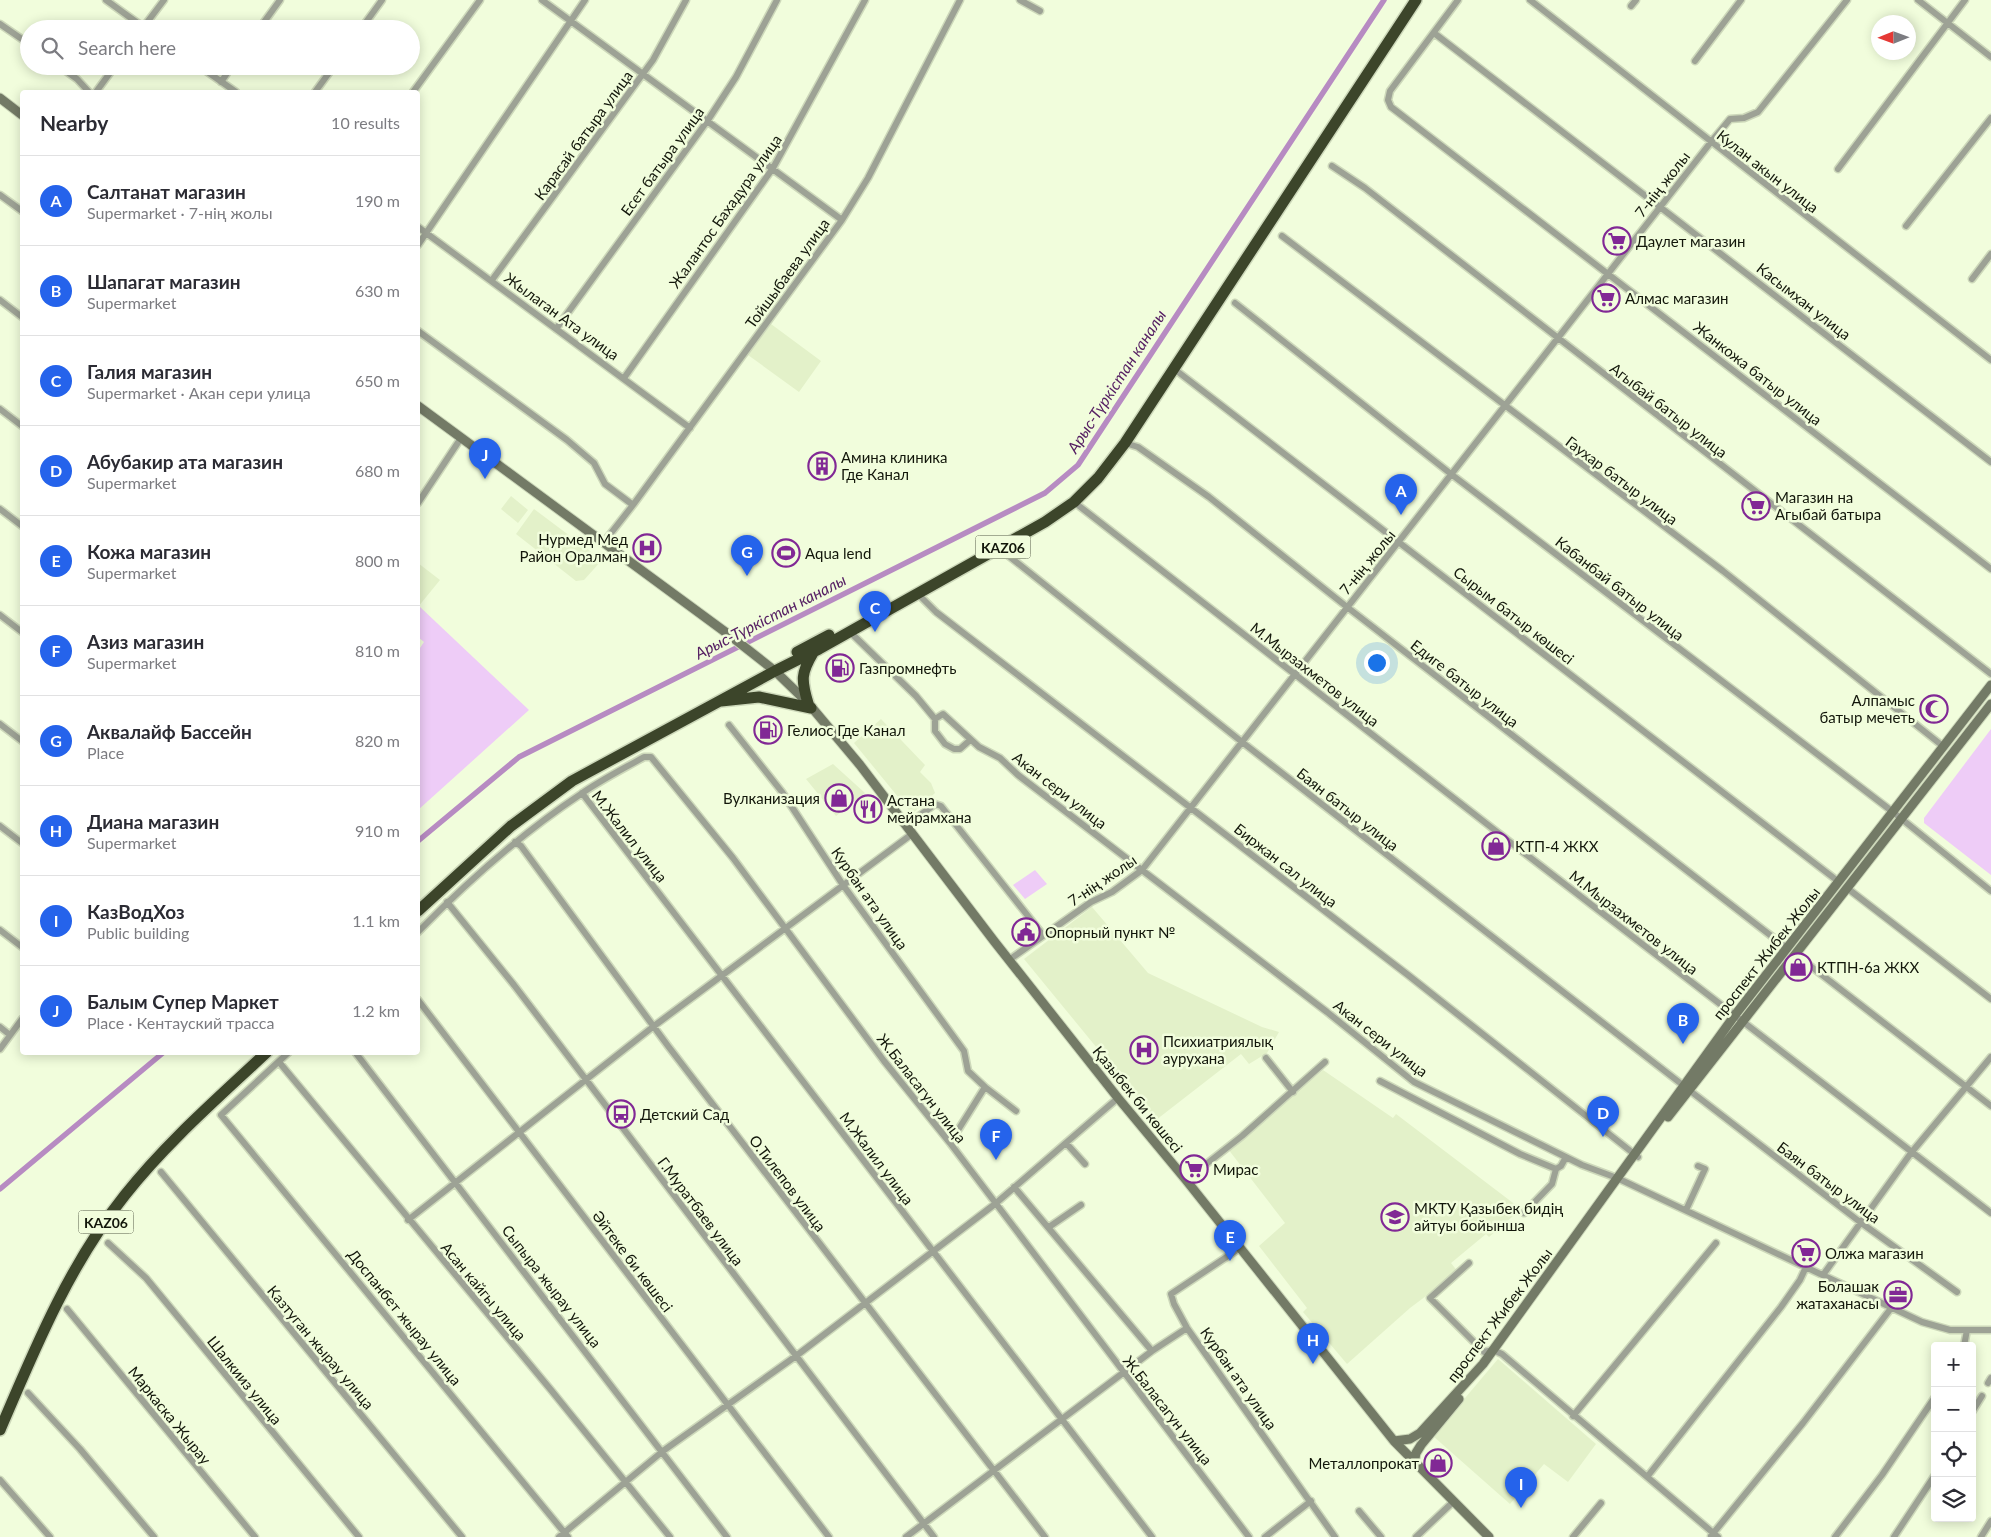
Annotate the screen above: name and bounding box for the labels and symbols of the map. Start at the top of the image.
north arrow [1871,15,1916,60]
street label: Карасай батыра улица [530,67,636,203]
street label: Есет батыра улица [617,103,707,219]
street label: Кулан акын улица [1714,126,1822,216]
street label: Жалантос Бахадура улица [665,131,785,291]
street label: 7-нің жолы [1631,147,1693,221]
street label: Тойшыбаева улица [741,215,833,331]
supermarket icon: Даулет магазин [1602,226,1632,256]
place label: Даулет магазин [1636,232,1745,250]
street label: Касымхан улица [1753,259,1855,343]
street label: Жылаган Ата улица [501,268,623,364]
supermarket icon: Алмас магазин [1591,283,1621,313]
place label: Алмас магазин [1625,289,1728,307]
water label: Арыс-Түркістан каналы [1062,306,1169,457]
street label: Жанкожа батыр улица [1690,317,1826,429]
street label: Агыбай батыр улица [1607,359,1731,461]
street label: Гаухар батыр улица [1562,432,1682,528]
pin: J [469,438,501,479]
place label: Амина клиника Где Канал [841,448,948,483]
building icon: Амина клиника Где Канал [807,451,837,481]
pin: A [1385,474,1417,515]
place label: Магазин на Агыбай батыра [1775,488,1881,523]
supermarket icon: Магазин на Агыбай батыра [1741,491,1771,521]
street label: 7-нің жолы [1335,526,1399,598]
place label: Нурмед Мед Район Оралман [519,530,628,565]
street label: Кабанбай батыр улица [1552,532,1688,644]
hospital icon: Нурмед Мед Район Оралман [632,533,662,563]
pin: G [731,535,763,576]
road number: KАZ06 [976,536,1030,558]
sports icon: Aqua lend [771,538,801,568]
place label: Aqua lend [805,544,871,562]
street label: Сырым батыр көшесі [1450,562,1578,668]
water label: Арыс-Түркістан каналы [690,570,849,663]
pin: C [859,591,891,632]
street label: М.Мырзахметов улица [1247,618,1383,730]
street label: Едиге батыр улица [1408,635,1522,731]
your location [1364,650,1390,676]
fuel station icon: Газпромнефть [825,653,855,683]
place label: Газпромнефть [859,659,956,677]
place label: Алпамыс батыр мечеть [1820,691,1915,726]
mosque icon: Алпамыс батыр мечеть [1919,694,1949,724]
fuel station icon: Гелиос Где Канал [753,715,783,745]
place label: Гелиос Где Канал [787,721,905,739]
street label: Акан сери улица [1009,748,1111,832]
street label: Баян батыр улица [1294,764,1402,854]
shop icon: Вулканизация [824,783,854,813]
street label: М.Жалил улица [589,787,671,885]
place label: Вулканизация [723,789,820,807]
place label: Астана мейрамхана [887,791,971,826]
restaurant icon: Астана мейрамхана [853,794,883,824]
street label: Биржан сал улица [1231,819,1341,911]
shop icon: КТП-4 ЖКХ [1481,831,1511,861]
place label: КТП-4 ЖКХ [1515,837,1599,855]
street label: Курбан ата улица [828,843,912,953]
street label: 7-нің жолы [1064,851,1140,909]
street label: М.Мырзахметов улица [1566,866,1702,978]
street label: проспект Жибек Жолы [1709,883,1823,1023]
public building icon: Опорный пункт № [1011,917,1041,947]
place label: Опорный пункт № [1045,923,1175,941]
shop icon: КТПН-6а ЖКХ [1783,952,1813,982]
place label: КТПН-6а ЖКХ [1817,958,1920,976]
street label: Акан сери улица [1330,996,1432,1080]
pin: B [1667,1003,1699,1044]
street label: Ж.Баласагун улица [874,1030,970,1146]
place label: Психиатриялық аурухана [1163,1032,1274,1067]
hospital icon: Психиатриялық аурухана [1129,1035,1159,1065]
street label: Қазыбек би көшесі [1089,1042,1187,1156]
pin: D [1587,1096,1619,1137]
bus stop icon: Детский Сад [606,1099,636,1129]
place label: Детский Сад [640,1105,729,1123]
street label: М.Жалил улица [836,1108,918,1208]
pin: F [980,1119,1012,1160]
street label: О.Тилепов улица [746,1131,830,1235]
street label: Баян батыр улица [1774,1137,1884,1227]
street label: Г.Муратбаев улица [654,1153,748,1269]
supermarket icon: Мирас [1179,1154,1209,1184]
place label: Мирас [1213,1160,1258,1178]
place label: МКТУ Қазыбек бидің айтуы бойынша [1414,1199,1563,1234]
school or university icon: МКТУ Қазыбек бидің айтуы бойынша [1380,1202,1410,1232]
street label: Әйтеке би көшесі [589,1207,677,1315]
road number: KАZ06 [78,1210,134,1234]
pin: E [1214,1220,1246,1261]
street label: Сыпыра жырау улица [499,1221,605,1351]
street label: Асан кайгы улица [438,1238,530,1344]
supermarket icon: Олжа магазин [1791,1238,1821,1268]
street label: проспект Жибек Жолы [1443,1244,1555,1386]
place label: Олжа магазин [1825,1244,1924,1262]
street label: Доспанбет жырау улица [344,1245,466,1389]
place label: Болашак жатаханасы [1796,1277,1879,1312]
office icon: Болашак жатаханасы [1883,1280,1913,1310]
street label: Казтуган жырау улица [264,1281,378,1413]
street label: Курбан ата улица [1197,1323,1281,1433]
pin: H [1297,1323,1329,1364]
street label: Шалкииз улица [204,1332,286,1428]
street label: Ж.Баласагун улица [1120,1352,1216,1468]
street label: Маркаска Жырау [125,1362,215,1468]
shop icon: Металлопрокат [1423,1448,1453,1478]
place label: Металлопрокат [1309,1454,1419,1472]
pin: I [1505,1467,1537,1508]

